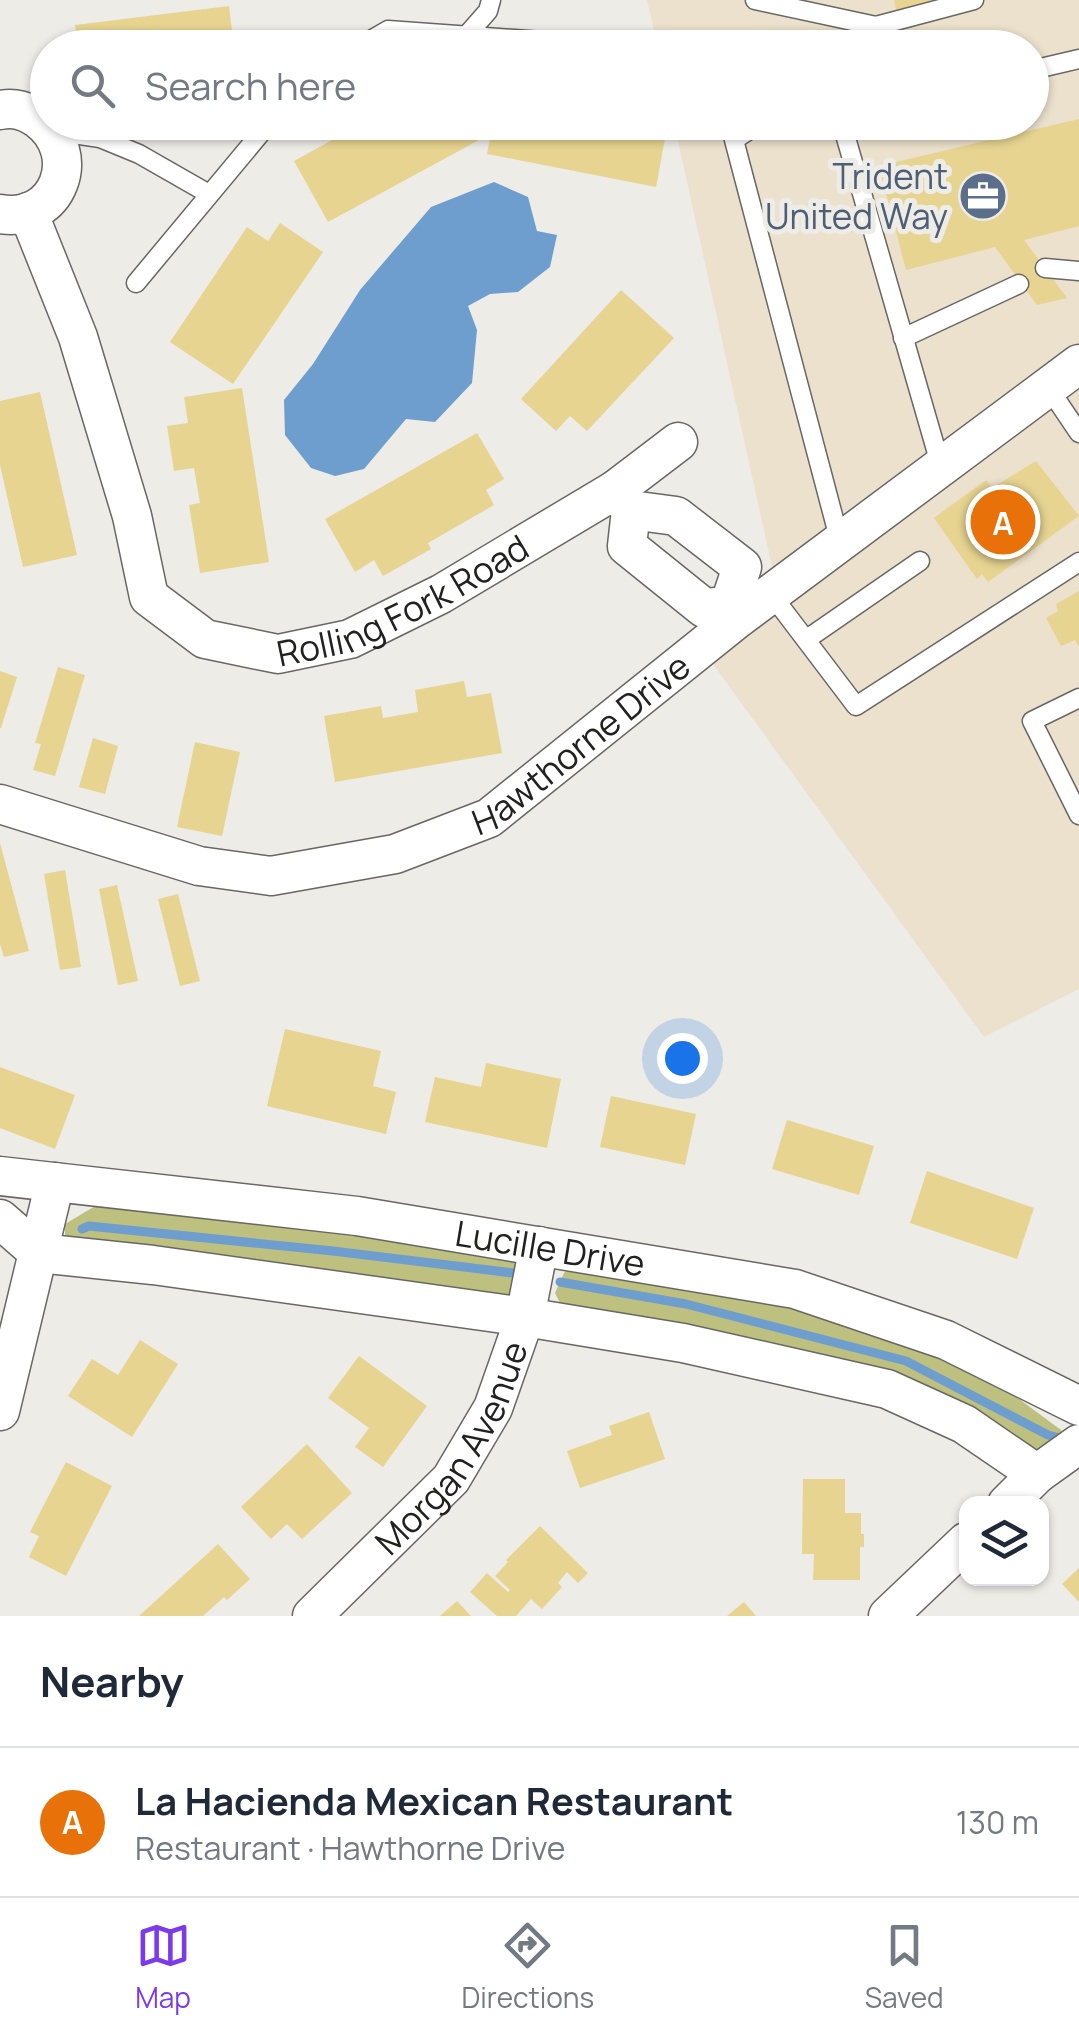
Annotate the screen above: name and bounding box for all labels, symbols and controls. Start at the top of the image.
search box [30,30,1049,140]
icon: search [65,58,120,113]
text: Search here [145,59,356,111]
place label: Trident United Way [765,152,948,240]
office icon: Trident United Way [957,170,1009,222]
pin: A [970,484,1036,560]
street label: Rolling Fork Road [272,523,537,678]
street label: Hawthorne Drive [465,642,700,846]
your location [657,1033,708,1084]
street label: Lucille Drive [452,1209,648,1288]
street label: Morgan Avenue [364,1335,539,1565]
map controls [959,1496,1049,1586]
button: layers [959,1496,1049,1586]
text: Nearby [40,1652,184,1710]
text: La Hacienda Mexican Restaurant [135,1774,733,1826]
text: A [62,1800,83,1844]
text: 130 m [956,1800,1039,1844]
text: Restaurant · Hawthorne Drive [135,1826,566,1870]
tab: Map [135,1918,191,2016]
tab: Directions [462,1918,594,2016]
tab: Saved [865,1918,944,2016]

